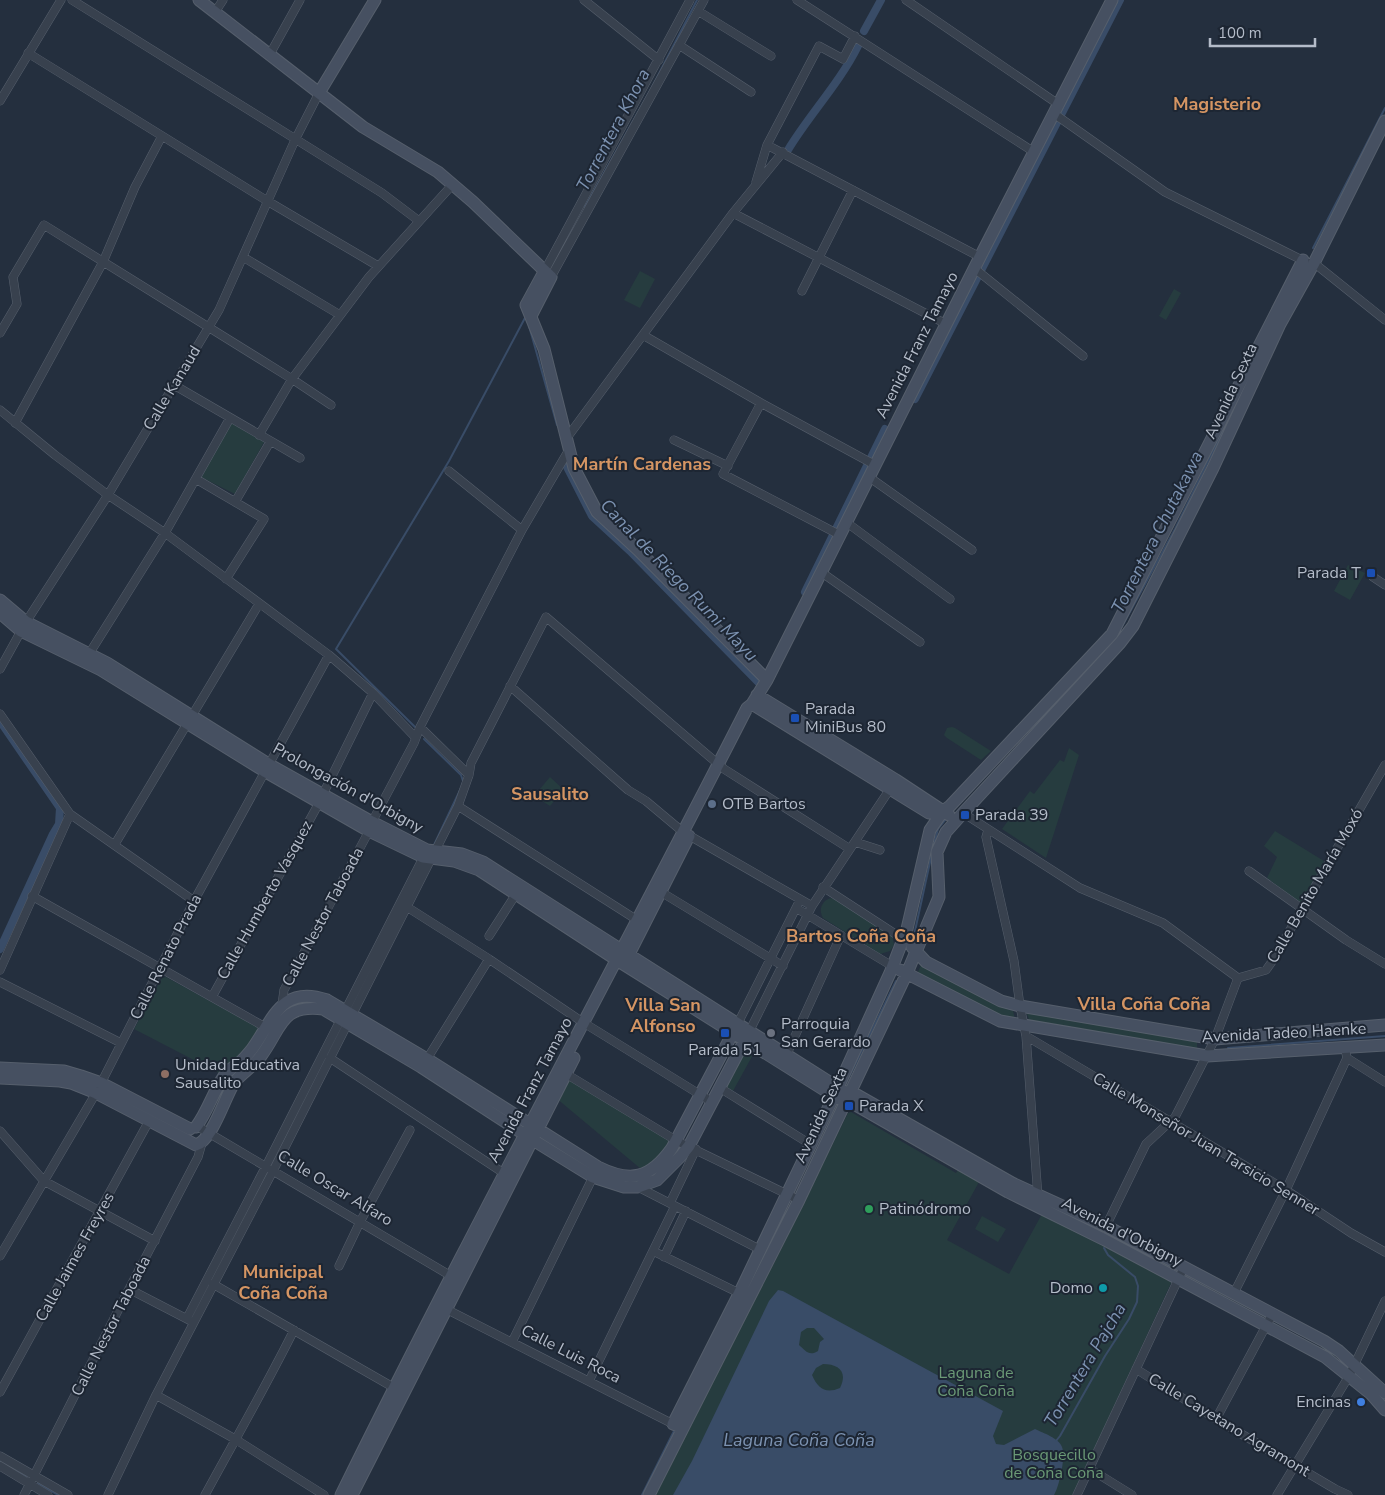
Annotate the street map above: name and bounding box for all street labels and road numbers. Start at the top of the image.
street label: Avenida Franz Tamayo [870,268,964,422]
street label: Avenida Sexta [1199,340,1263,442]
street label: Calle Kanaud [138,341,206,435]
street label: Prolongación d'Orbigny [269,737,428,839]
street label: Calle Benito María Moxó [1262,804,1368,967]
street label: Calle Humberto Vasquez [212,816,318,984]
street label: Calle Nestor Taboada [277,844,369,990]
street label: Calle Renato Prada [125,891,207,1023]
street label: Avenida Franz Tamayo [482,1013,578,1167]
street label: Avenida Tadeo Haenke [1201,1018,1367,1048]
street label: Avenida Sexta [789,1064,853,1166]
street label: Calle Monseñor Juan Tarsicio Senner [1088,1067,1324,1221]
street label: Calle Oscar Alfaro [273,1145,397,1231]
street label: Calle Jaimes Freyres [30,1188,120,1326]
street label: Avenida d'Orbigny [1058,1192,1187,1272]
street label: Calle Nestor Taboada [66,1252,156,1400]
street label: Calle Luis Roca [517,1319,625,1389]
street label: Calle Cayetano Agramont [1144,1368,1314,1482]

